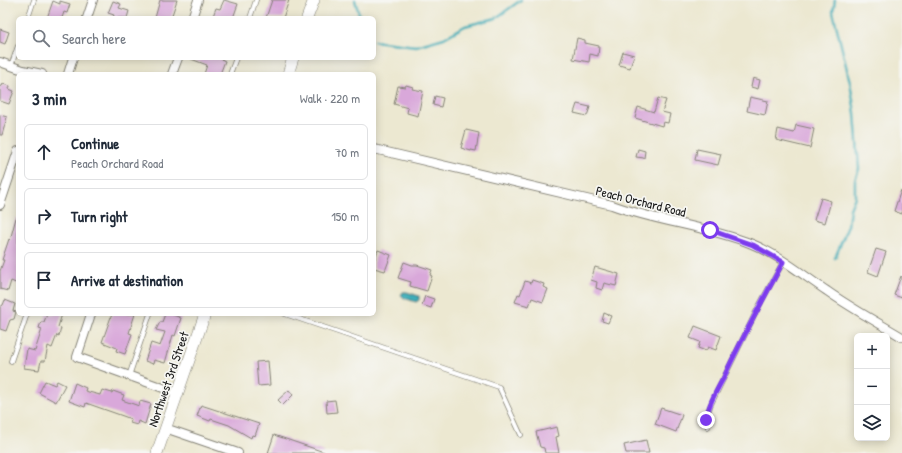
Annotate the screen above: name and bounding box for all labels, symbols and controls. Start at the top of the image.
search box [16,16,376,60]
icon: search [30,27,52,49]
text: Search here [62,28,126,49]
text: 3 min [32,87,67,110]
text: Walk · 220 m [300,89,360,107]
text: Continue [71,133,119,154]
icon: ahead [33,141,55,163]
text: 70 m [335,143,359,161]
text: Peach Orchard Road [71,154,163,172]
street label: Peach Orchard Road [594,181,688,221]
icon: right [33,205,55,227]
text: Turn right [71,206,127,227]
text: 150 m [331,207,359,225]
route start [701,221,719,239]
icon: arrive [33,269,55,291]
text: Arrive at destination [71,270,183,291]
street label: Northwest 3rd Street [143,328,193,429]
map controls [854,333,890,441]
button: + [854,333,890,369]
button: − [854,369,890,405]
button: layers [854,405,890,441]
route end [697,411,715,429]

